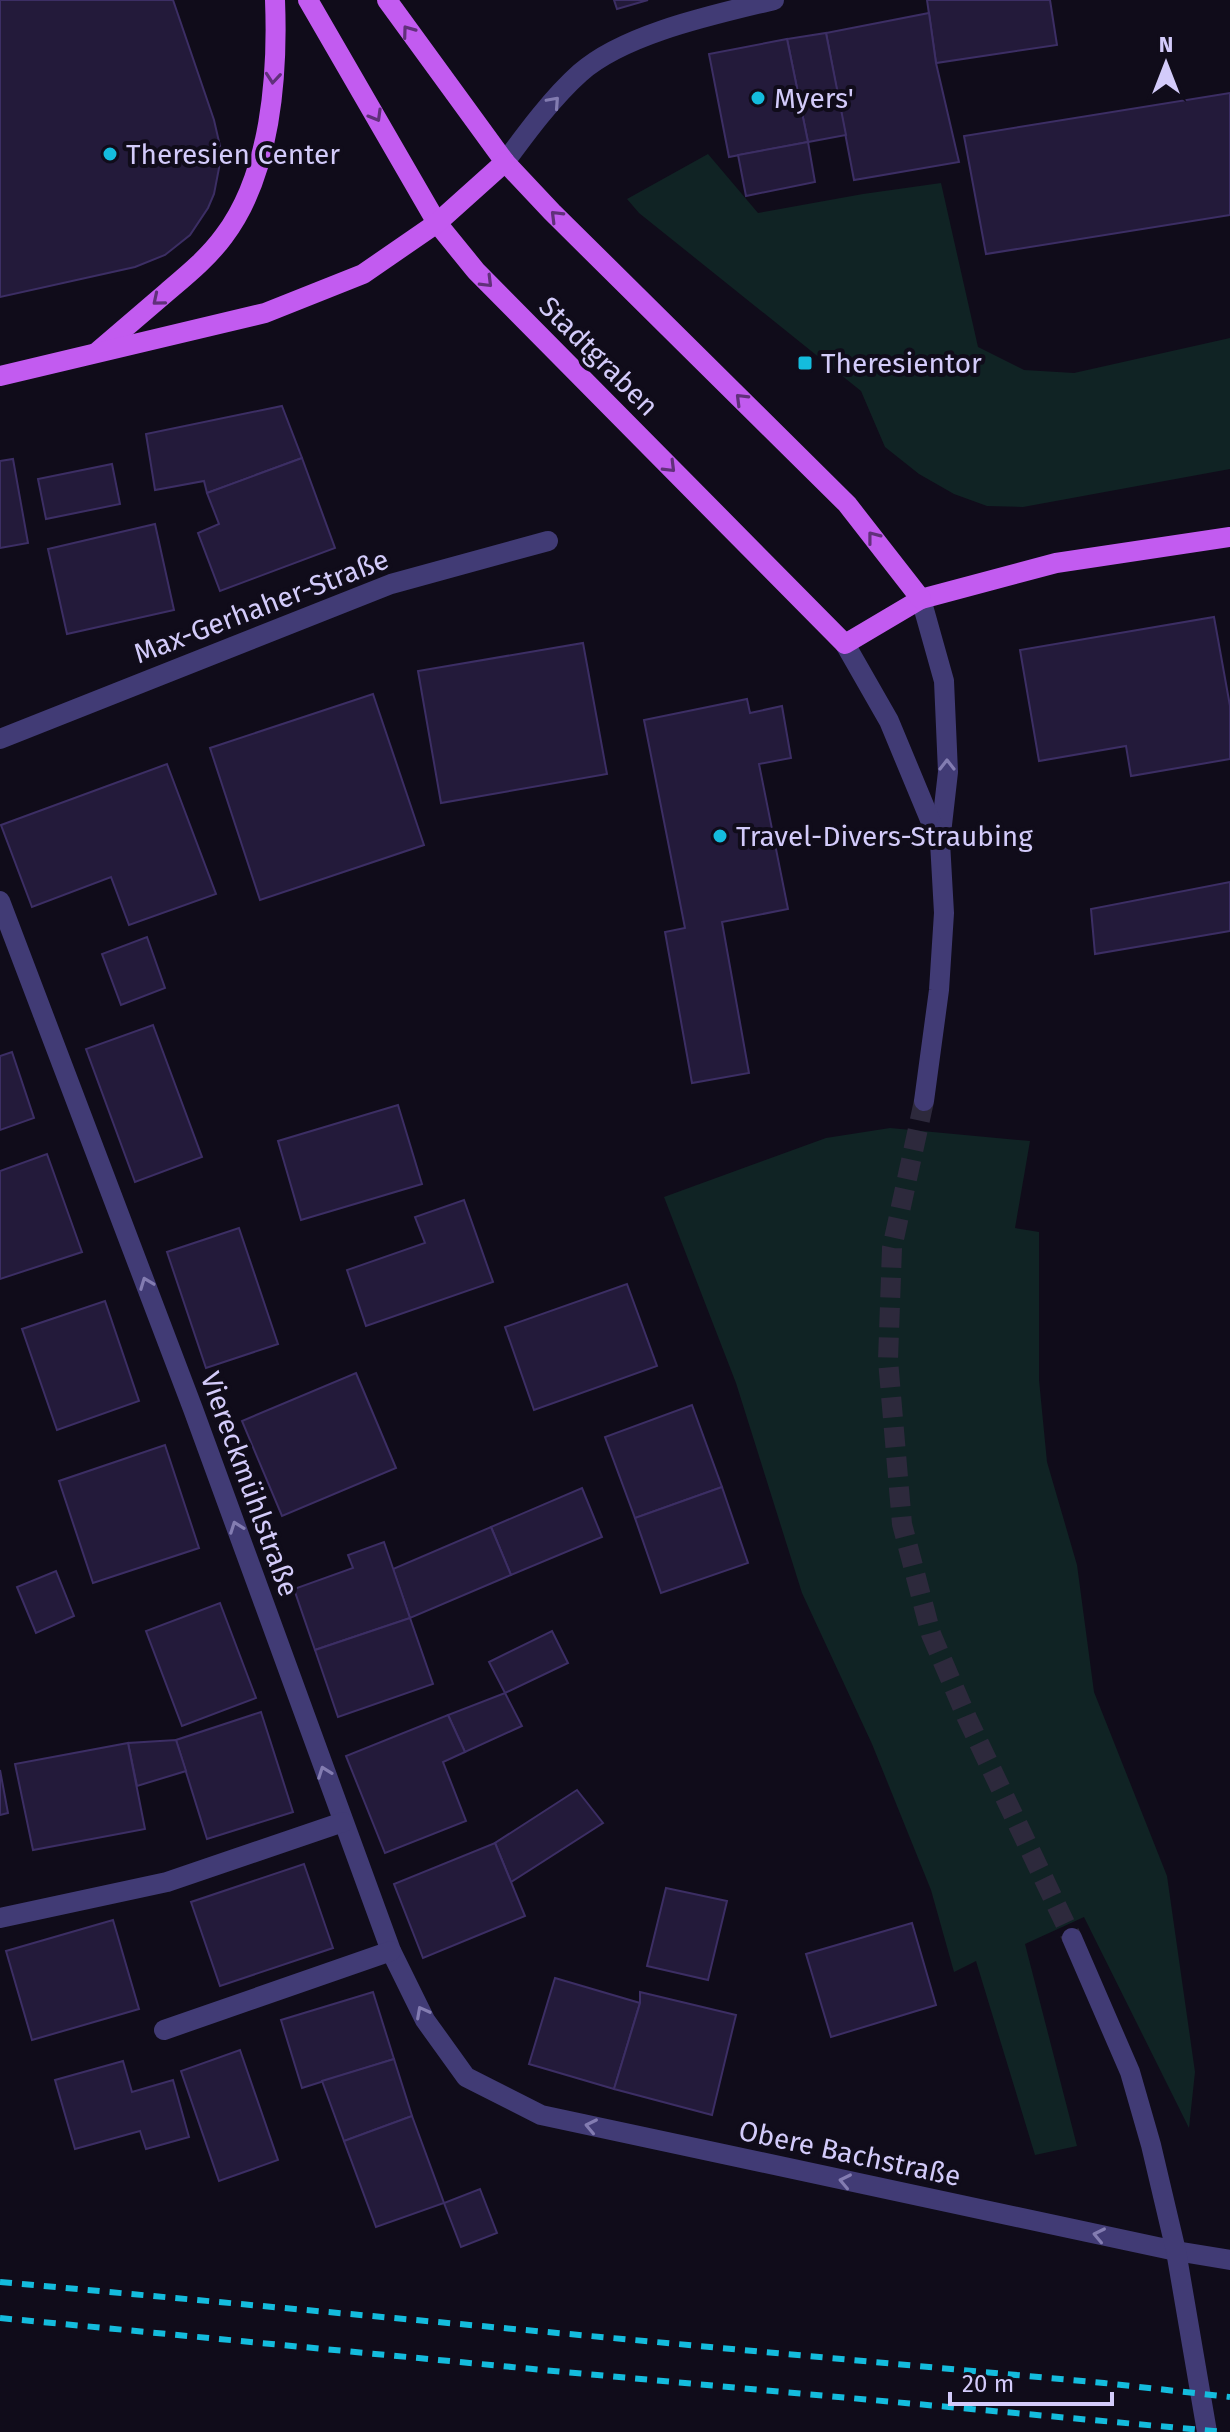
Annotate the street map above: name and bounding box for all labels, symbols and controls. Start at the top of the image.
north arrow [1126,24,1206,104]
one-way arrow [403,26,418,40]
text: N [1159,31,1173,58]
one-way arrow [265,72,282,85]
place label: Myers' [774,82,854,115]
marker: Myers' [749,89,767,107]
one-way arrow [545,96,559,111]
one-way arrow [366,107,382,122]
place label: Theresien Center [126,138,340,171]
marker: Theresien Center [101,145,119,163]
one-way arrow [551,211,565,225]
one-way arrow [478,273,492,288]
one-way arrow [152,290,167,305]
street label: Stadtgraben [532,290,665,423]
place label: Theresientor [821,347,982,380]
marker: Theresientor [796,354,814,372]
one-way arrow [736,394,750,408]
one-way arrow [661,458,675,472]
one-way arrow [868,531,882,546]
street label: Max-Gerhaher-Straße [129,543,393,670]
one-way arrow [938,758,956,771]
place label: Travel-Divers-Straubing [736,820,1033,853]
marker: Travel-Divers-Straubing [711,827,729,845]
one-way arrow [139,1277,156,1291]
street label: Viereckmühlstraße [194,1367,306,1601]
one-way arrow [229,1521,246,1535]
one-way arrow [318,1766,334,1780]
one-way arrow [416,2006,431,2021]
street label: Obere Bachstraße [736,2114,964,2193]
one-way arrow [585,2118,598,2135]
one-way arrow [839,2173,853,2190]
one-way arrow [1093,2227,1107,2244]
scale bar [950,2356,1112,2406]
text: 20 m [962,2370,1014,2398]

